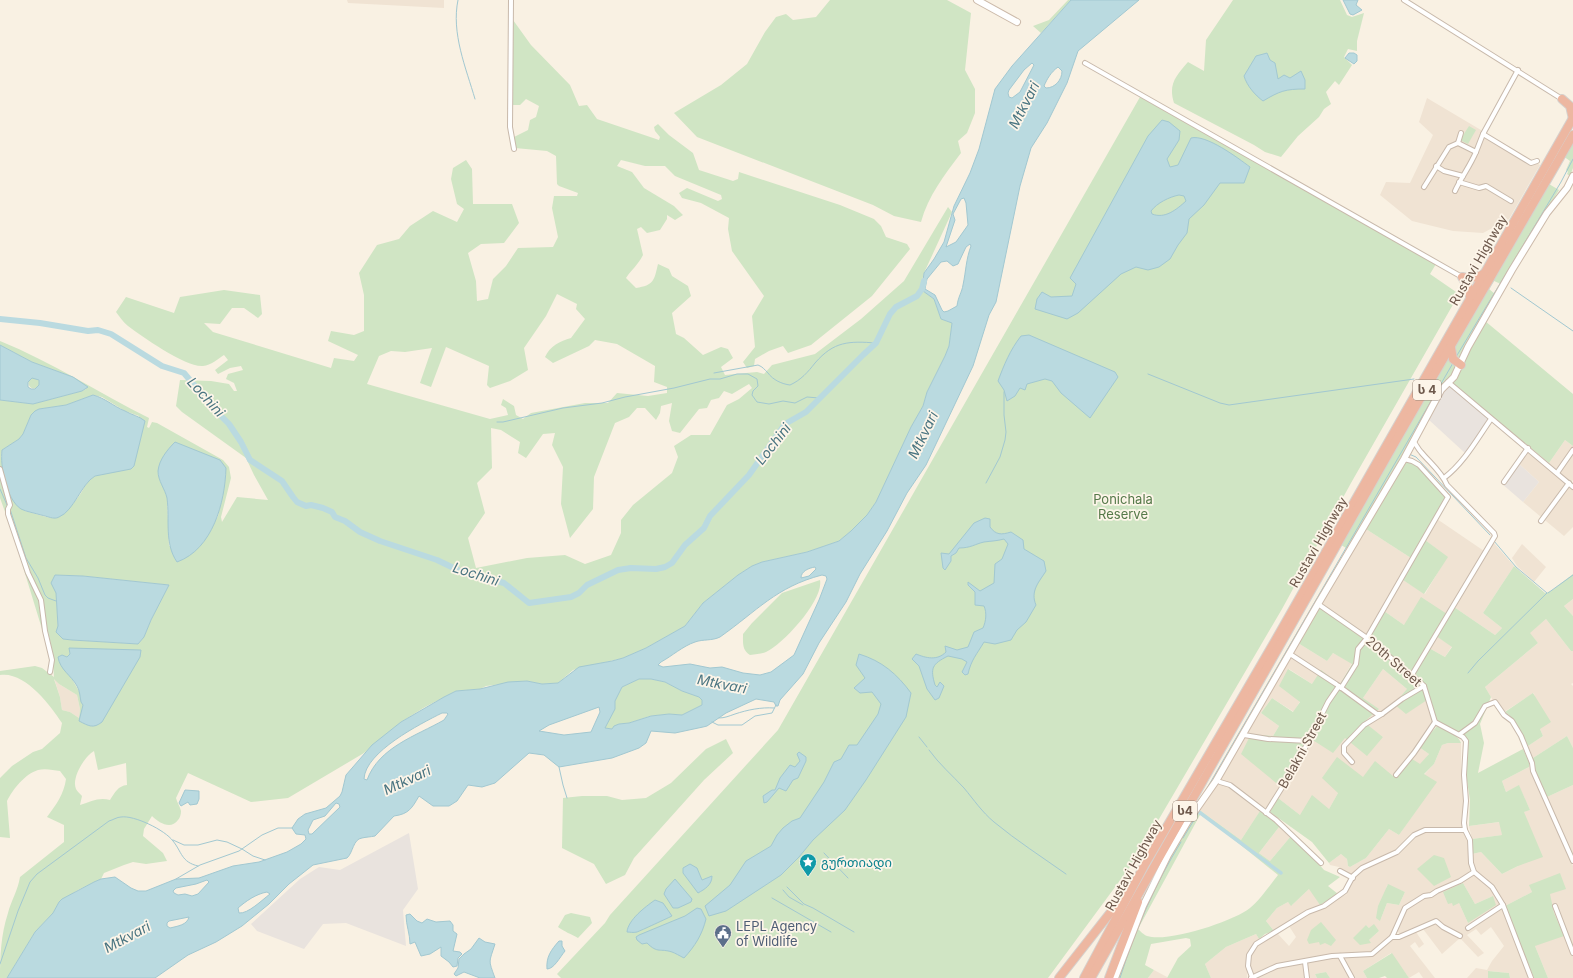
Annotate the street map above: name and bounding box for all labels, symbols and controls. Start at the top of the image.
water label: Mtkvari [1005,78,1043,131]
street label: Rustavi Highway [1446,212,1510,308]
water label: Lochini [184,373,229,421]
road number: ს 4 [1413,380,1441,400]
water label: Mtkvari [904,408,941,461]
water label: Lochini [751,419,794,468]
park label: Ponichala Reserve [1093,491,1153,522]
street label: Rustavi Highway [1286,494,1350,590]
water label: Lochini [451,558,502,589]
street label: 20th Street [1363,632,1425,690]
water label: Mtkvari [696,670,749,697]
street label: Belakni Street [1274,709,1330,791]
water label: Mtkvari [380,761,434,798]
road number: ს4 [1173,801,1197,821]
street label: Rustavi Highway [1101,817,1165,913]
place icon: გურთიადი [798,852,818,877]
place label: გურთიადი [821,854,892,871]
water label: Mtkvari [101,917,153,956]
place label: LEPL Agency of Wildlife [736,918,817,949]
public building icon: LEPL Agency of Wildlife [713,923,733,948]

